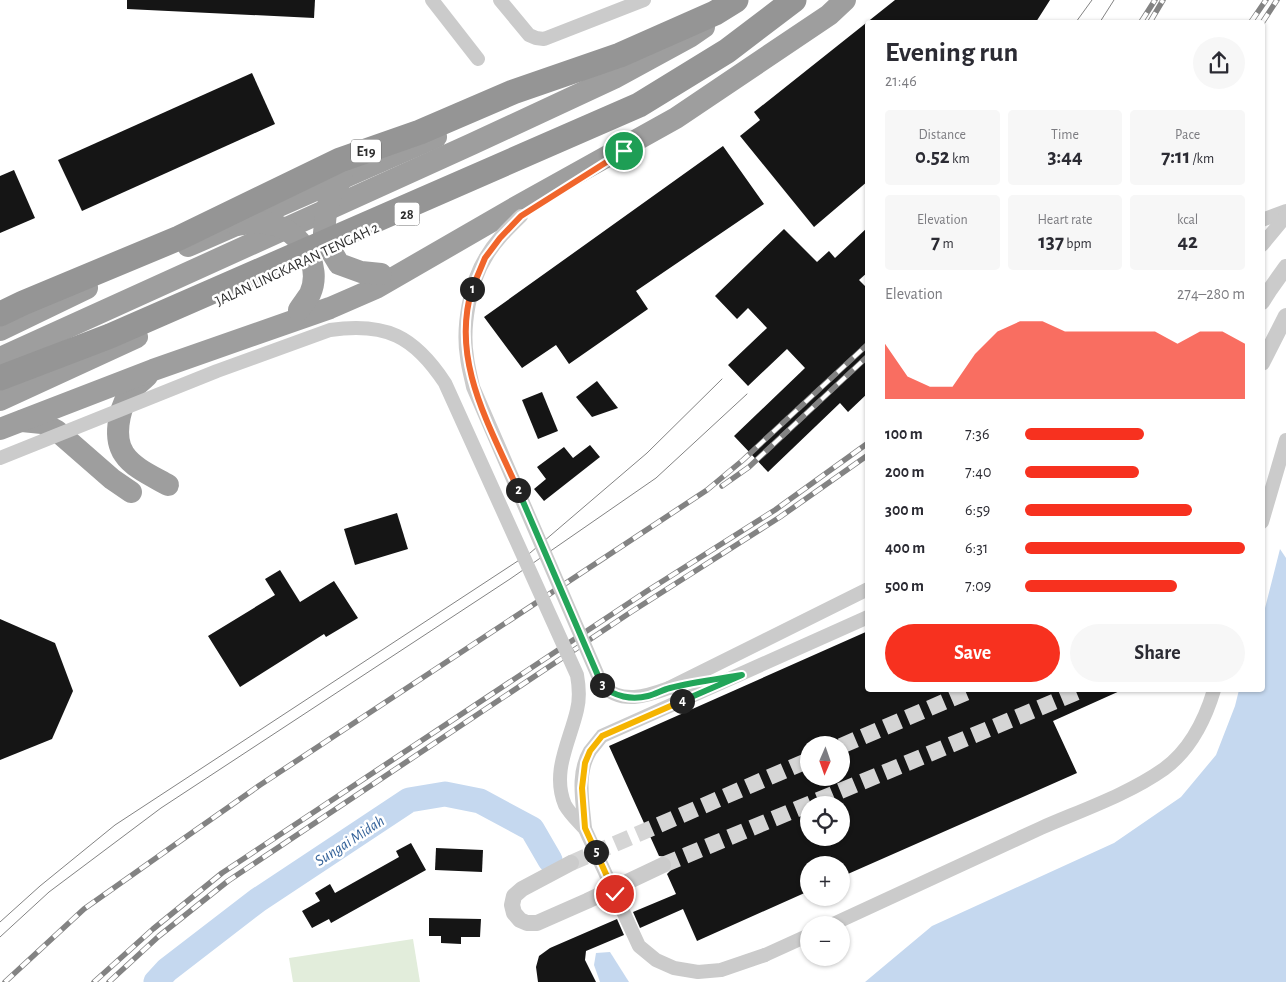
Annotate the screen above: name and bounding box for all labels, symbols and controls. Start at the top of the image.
button: share [1193,37,1245,89]
text: Evening run [885,39,1018,67]
text: 21:46 [885,73,917,89]
text: Distance [919,128,966,142]
text: Time [1051,128,1079,142]
text: Pace [1175,128,1200,142]
pin [603,130,645,172]
icon: arrive [610,137,638,165]
road number: E19 [351,140,381,162]
text: 0.52 [915,146,950,167]
text: 3:44 [1047,146,1082,167]
text: 7:11 [1161,146,1190,167]
text: km [950,152,970,166]
text: /km [1190,152,1214,166]
road number: 28 [394,202,420,225]
text: Elevation [917,213,968,227]
text: Heart rate [1038,213,1092,227]
text: kcal [1177,213,1198,227]
street label: JALAN LINGKARAN TENGAH 2 [213,220,381,309]
text: 7 [931,231,940,252]
text: 137 [1038,231,1064,252]
text: 42 [1177,231,1198,252]
text: m [940,237,954,251]
text: bpm [1064,237,1092,251]
pin: 1 [460,276,484,302]
text: 1 [470,282,475,296]
text: Elevation [885,286,943,302]
text: 274–280 m [1177,286,1245,302]
text: 100 m [885,426,923,442]
text: 7:36 [965,426,989,442]
text: 200 m [885,464,925,480]
text: 7:40 [965,464,991,480]
pin: 2 [506,478,530,502]
text: 2 [515,483,522,497]
text: 300 m [885,502,924,518]
text: 6:59 [965,502,990,518]
text: 400 m [885,540,925,556]
text: 6:31 [965,540,988,556]
text: 500 m [885,578,924,594]
text: 7:09 [965,578,991,594]
button: Save [885,624,1060,682]
button: Share [1070,624,1245,682]
pin: 3 [590,672,614,698]
text: 3 [599,678,606,692]
pin: 4 [670,688,694,714]
text: 4 [679,694,686,708]
north arrow [800,736,850,786]
map controls [800,736,850,966]
button: locate [800,796,850,846]
water label: Sungai Midah [312,813,387,869]
pin: 5 [584,840,608,864]
text: 5 [593,845,600,859]
button: + [800,856,850,906]
pin [594,873,636,915]
icon: check [601,880,629,908]
button: − [800,916,850,966]

